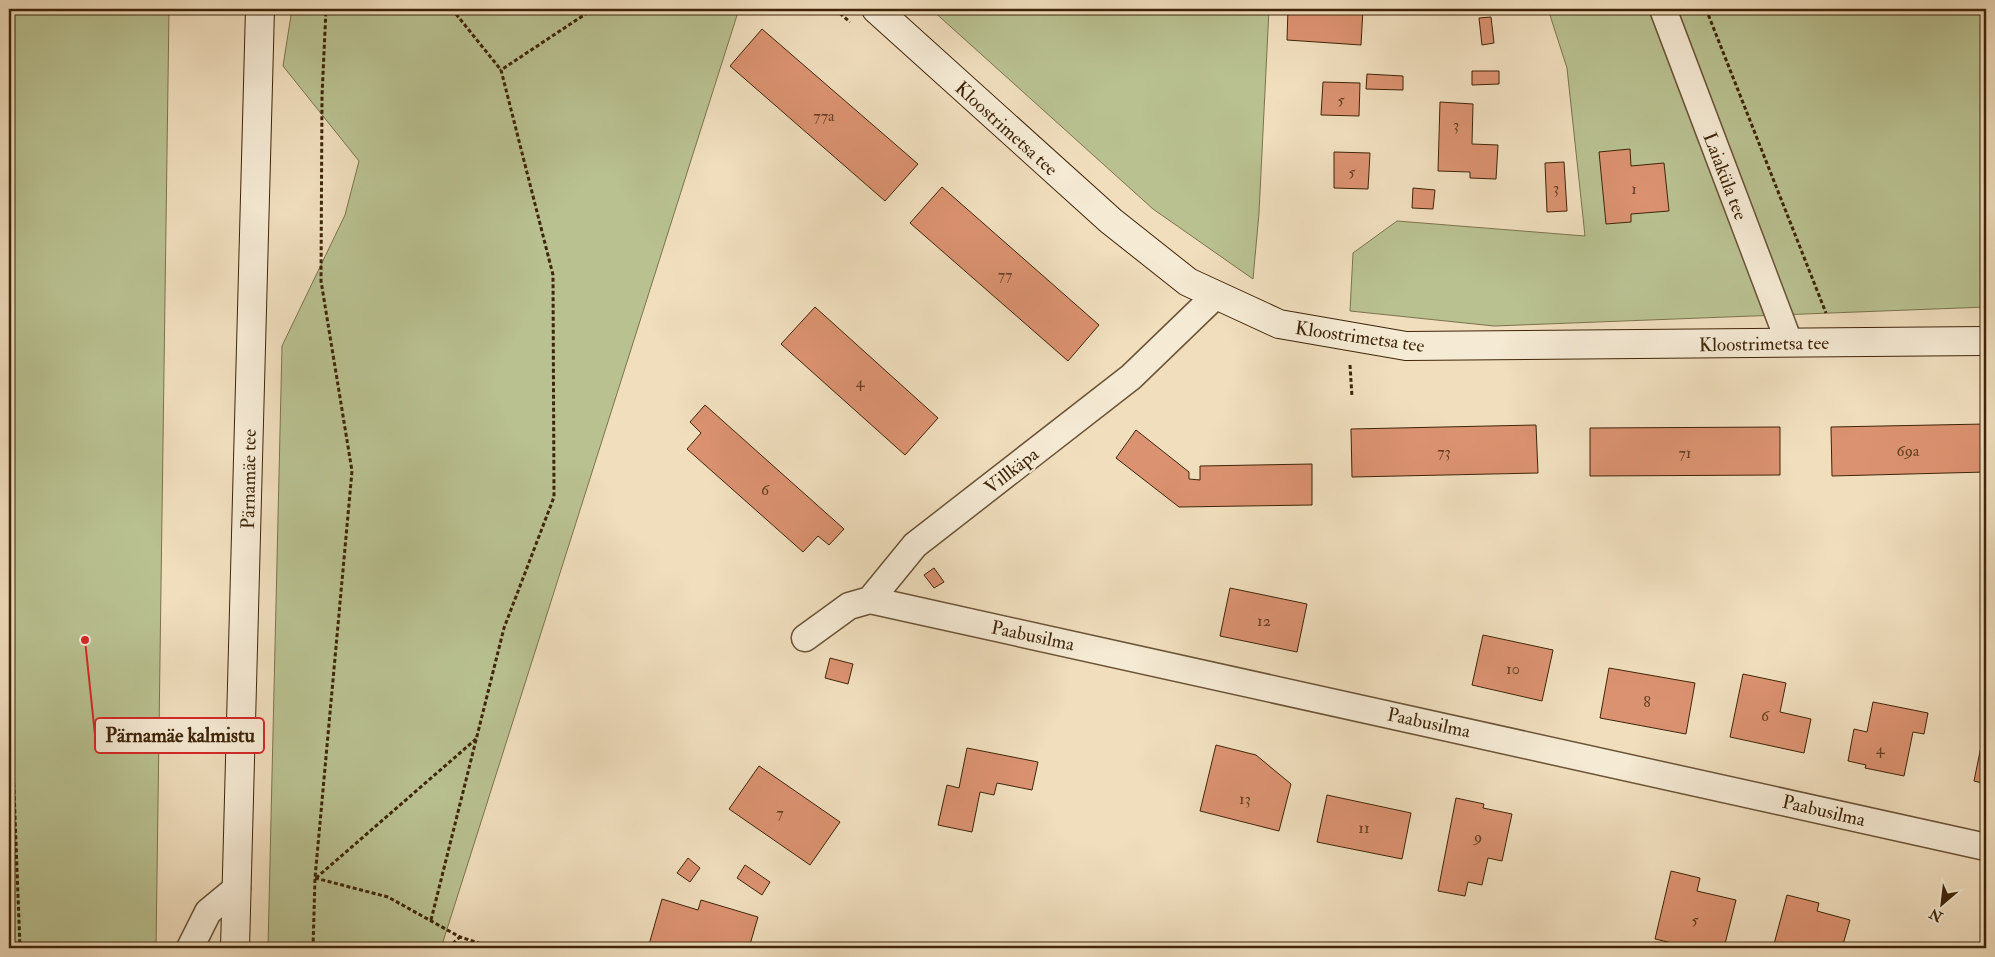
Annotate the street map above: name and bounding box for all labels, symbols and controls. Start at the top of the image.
street label: Kloostrimetsa tee [950,76,1063,181]
house number: 5 [1337,90,1345,110]
house number: 77a [813,106,835,126]
house number: 3 [1453,115,1459,135]
street label: Laiaküla tee [1697,129,1753,224]
house number: 5 [1348,162,1356,182]
house number: 3 [1553,178,1559,198]
house number: 1 [1631,179,1637,199]
house number: 77 [998,265,1013,285]
street label: Kloostrimetsa tee [1294,316,1426,358]
street label: Kloostrimetsa tee [1699,331,1829,357]
house number: 4 [856,372,866,392]
street label: Pärnamäe tee [236,429,262,529]
house number: 69a [1897,441,1920,461]
street label: Villkäpa [980,442,1044,500]
house number: 73 [1437,442,1451,462]
house number: 71 [1678,443,1692,463]
house number: 6 [761,480,770,500]
house number: 12 [1257,611,1271,631]
street label: Paabusilma [989,615,1077,657]
house number: 10 [1506,659,1520,679]
house number: 8 [1643,692,1651,712]
street label: Paabusilma [1385,702,1473,744]
house number: 6 [1761,706,1770,726]
callout: Pärnamäe kalmistu [95,718,264,753]
text: Pärnamäe kalmistu [105,723,255,748]
house number: 4 [1876,739,1886,759]
house number: 13 [1239,789,1251,809]
street label: Paabusilma [1780,790,1868,832]
house number: 7 [776,803,784,823]
house number: 11 [1358,818,1370,838]
house number: 9 [1473,827,1482,847]
north arrow [1918,880,1968,930]
text: N [1926,904,1947,926]
house number: 5 [1691,910,1699,930]

